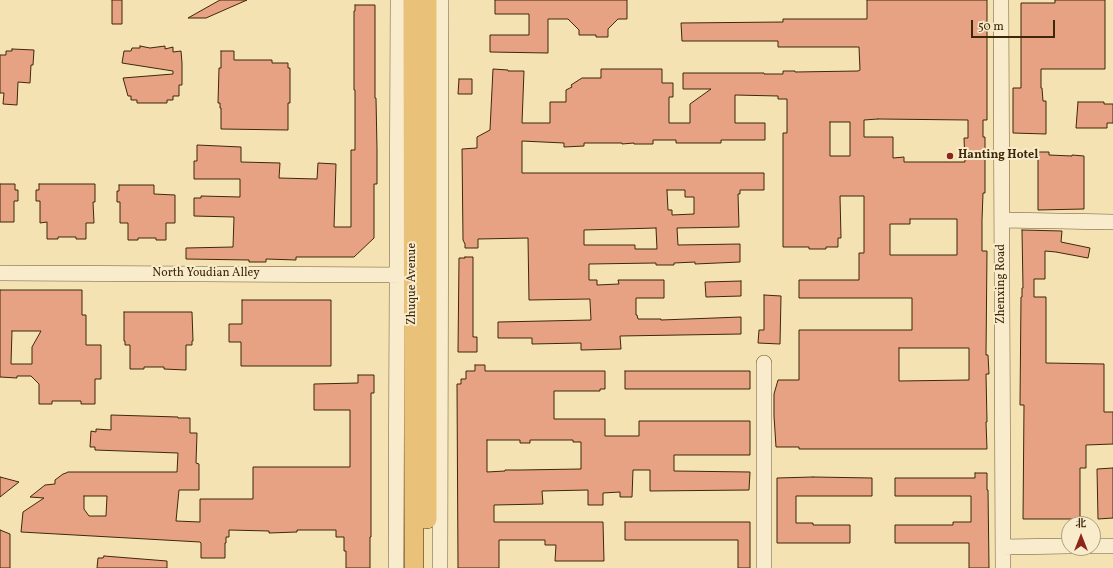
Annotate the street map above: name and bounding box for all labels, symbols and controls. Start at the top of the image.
scale bar [973,12,1057,38]
text: 50 m [978,19,1004,35]
place label: Hanting Hotel [958,149,1038,163]
marker: Hanting Hotel [945,151,955,161]
street label: Zhuque Avenue [406,243,420,325]
street label: Zhenxing Road [995,244,1009,324]
street label: North Youdian Alley [152,267,260,281]
north arrow [1061,516,1101,556]
text: 北 [1076,517,1087,532]

